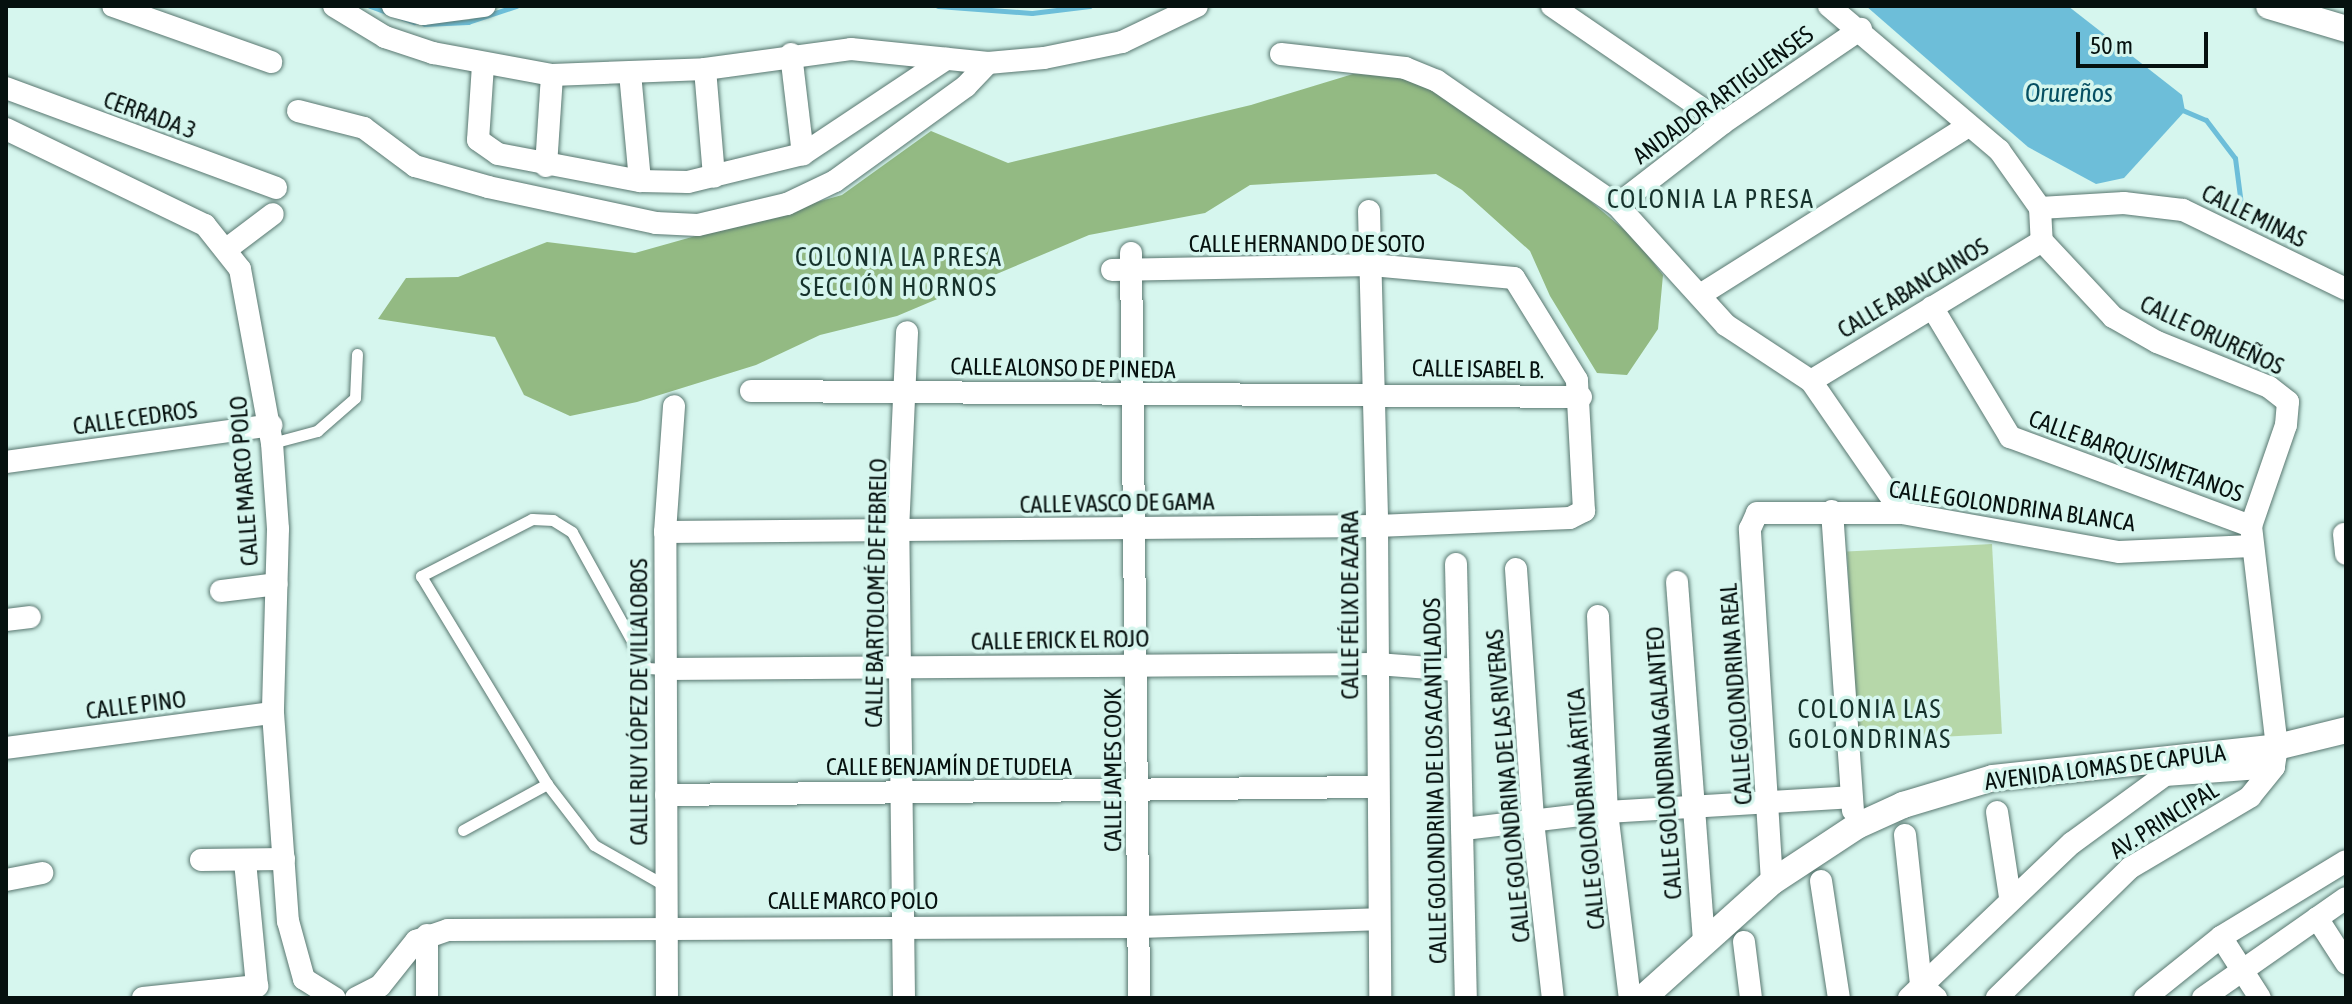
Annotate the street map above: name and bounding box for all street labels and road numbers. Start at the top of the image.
street label: ANDADOR ARTIGUENSES [1627,20,1819,170]
street label: CERRADA 3 [100,85,200,145]
street label: CALLE MINAS [2197,178,2311,254]
street label: CALLE HERNANDO DE SOTO [1189,230,1425,258]
street label: CALLE ABANCAINOS [1832,232,1994,344]
street label: CALLE ORUREÑOS [2136,289,2288,381]
street label: CALLE ALONSO DE PINEDA [950,352,1176,384]
street label: CALLE ISABEL B. [1412,353,1544,385]
street label: CALLE CEDROS [71,395,199,441]
street label: CALLE MARCO POLO [224,395,264,567]
street label: CALLE BARQUISIMETANOS [2025,404,2247,508]
street label: CALLE BARTOLOMÉ DE FEBRELO [859,458,893,728]
street label: CALLE GOLONDRINA BLANCA [1887,474,2137,538]
street label: CALLE VASCO DE GAMA [1019,487,1215,519]
street label: CALLE FÉLIX DE AZARA [1336,510,1364,700]
street label: CALLE RUY LÓPEZ DE VILLALOBOS [625,558,653,846]
street label: CALLE GOLONDRINA REAL [1714,582,1758,806]
street label: CALLE GOLONDRINA DE LOS ACANTILADOS [1417,598,1453,964]
street label: CALLE ERICK EL ROJO [971,624,1149,656]
street label: CALLE GOLONDRINA GALANTEO [1640,626,1688,900]
street label: CALLE GOLONDRINA DE LAS RIVERAS [1480,628,1536,944]
street label: CALLE PINO [84,685,188,725]
street label: CALLE GOLONDRINA ÁRTICA [1561,687,1611,931]
street label: CALLE JAMES COOK [1099,688,1127,852]
street label: AVENIDA LOMAS DE CAPULA [1983,738,2227,796]
street label: CALLE BENJAMÍN DE TUDELA [826,753,1072,781]
street label: AV. PRINCIPAL [2104,775,2224,865]
street label: CALLE MARCO POLO [768,887,938,915]

